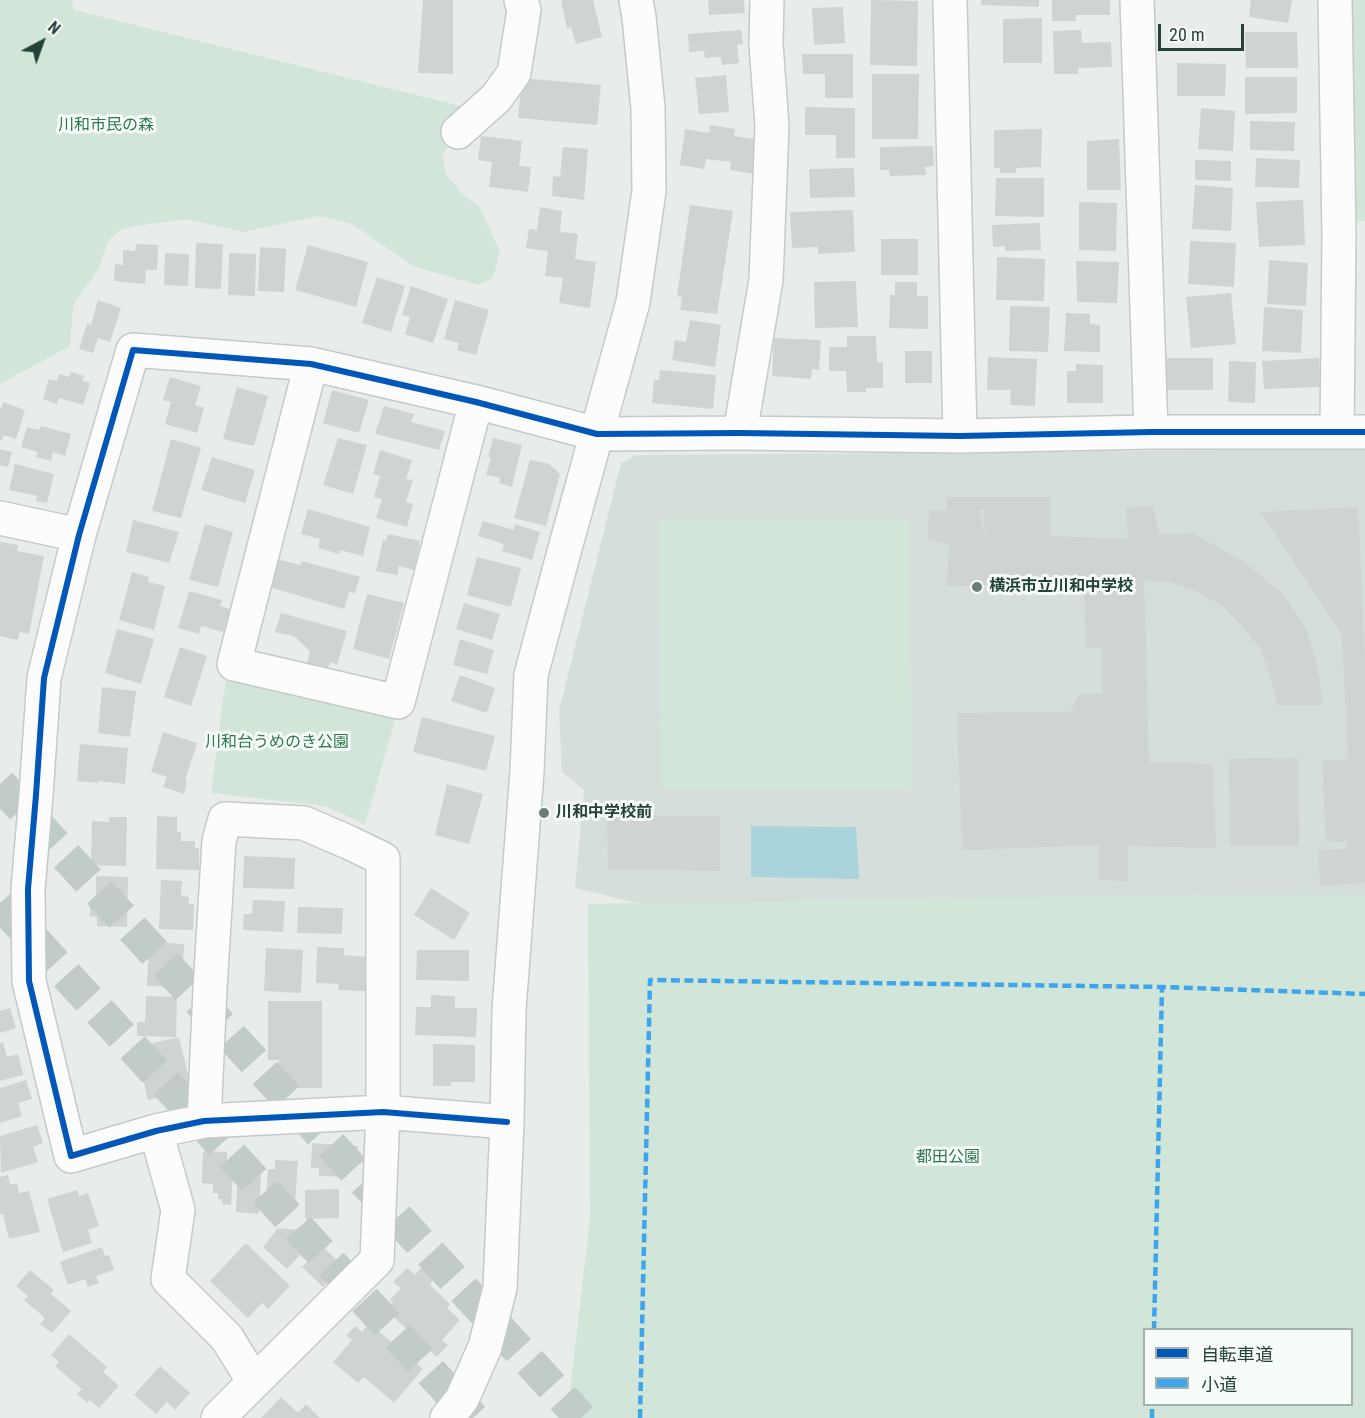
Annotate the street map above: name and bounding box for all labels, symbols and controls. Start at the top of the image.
north arrow [12,12,72,72]
scale bar [1161,12,1246,50]
text: N [44,18,64,38]
text: 20 m [1169,24,1204,45]
park label: 川和市民の森 [58,116,154,136]
place label: 横浜市立川和中学校 [989,577,1133,597]
marker: 横浜市立川和中学校 [970,580,984,594]
park label: 川和台うめのき公園 [205,733,349,753]
place label: 川和中学校前 [556,803,652,823]
marker: 川和中学校前 [537,806,551,820]
park label: 都田公園 [916,1148,980,1168]
legend [1143,1328,1353,1406]
text: 自転車道 [1201,1344,1273,1365]
text: 小道 [1201,1374,1237,1395]

